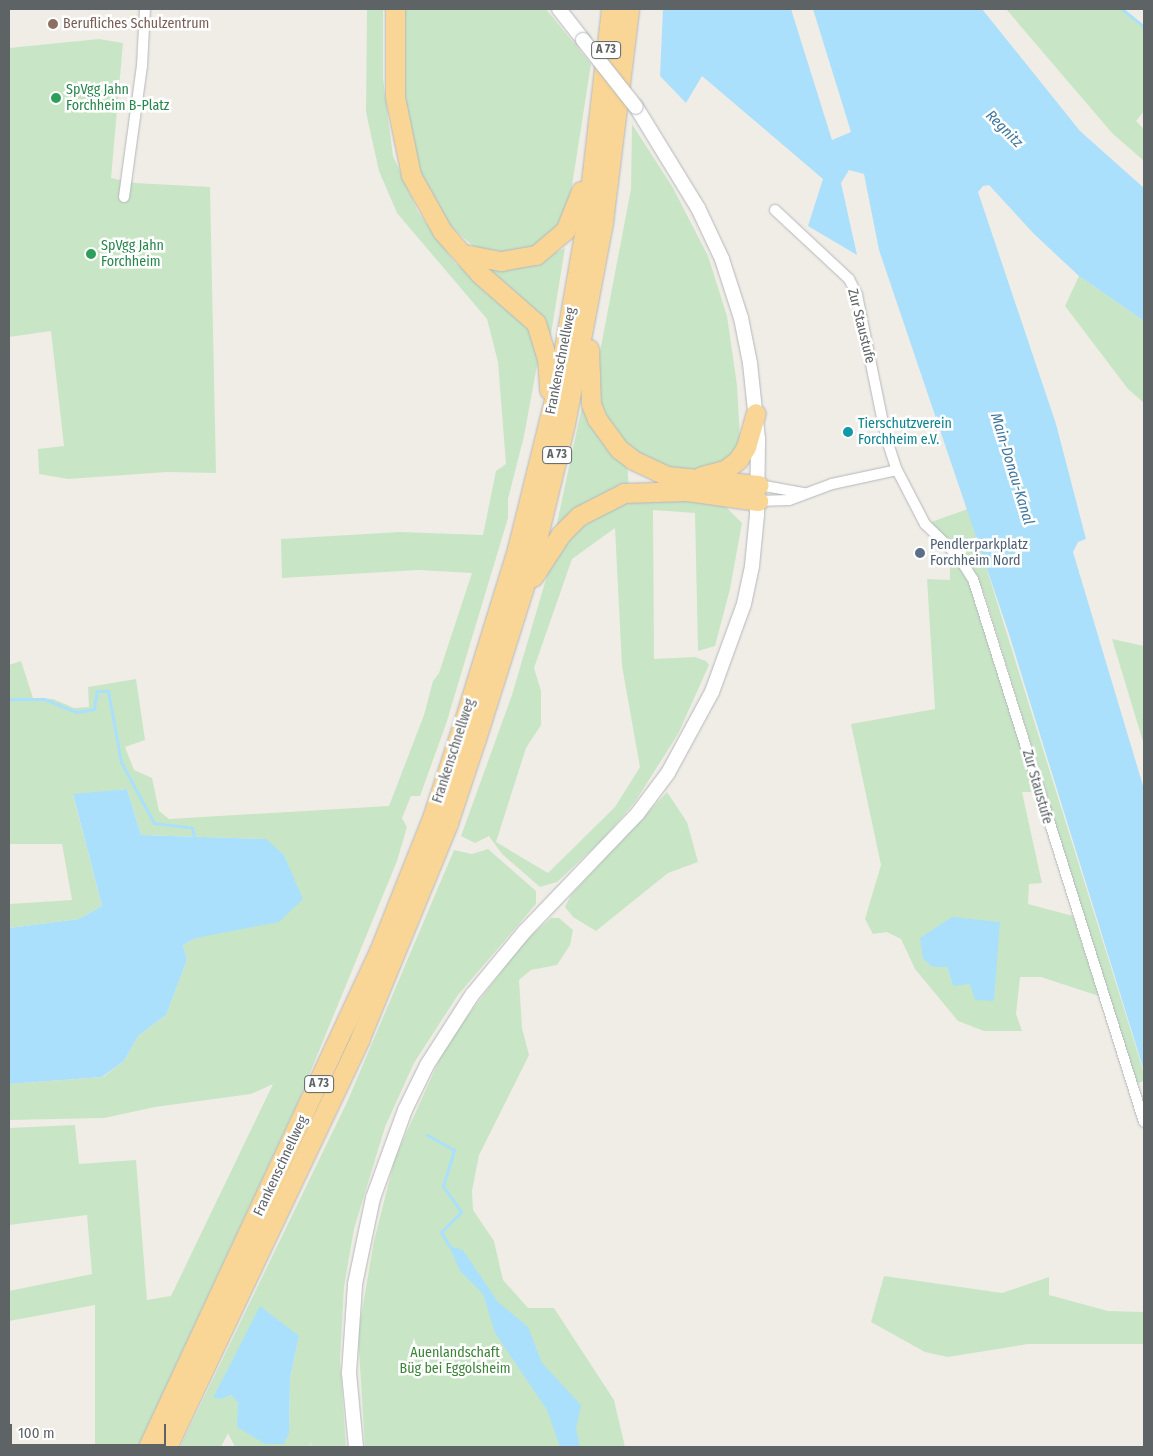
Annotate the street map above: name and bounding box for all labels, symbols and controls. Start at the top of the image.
place label: Berufliches Schulzentrum [63,16,209,32]
marker: Berufliches Schulzentrum [47,18,59,30]
road number: A 73 [591,40,621,60]
place label: SpVgg Jahn Forchheim B-Platz [66,82,169,114]
marker: SpVgg Jahn Forchheim B-Platz [50,92,62,104]
water label: Regnitz [982,107,1026,151]
place label: SpVgg Jahn Forchheim [101,238,164,270]
marker: SpVgg Jahn Forchheim [85,248,97,260]
street label: Zur Staustufe [844,287,878,365]
street label: Frankenschnellweg [542,306,580,416]
water label: Main-Donau-Kanal [986,411,1038,527]
place label: Tierschutzverein Forchheim e.V. [858,416,952,448]
marker: Tierschutzverein Forchheim e.V. [842,426,854,438]
road number: A 73 [542,446,572,464]
place label: Pendlerparkplatz Forchheim Nord [930,537,1028,570]
marker: Pendlerparkplatz Forchheim Nord [914,547,926,559]
street label: Frankenschnellweg [429,697,479,805]
street label: Zur Staustufe [1018,748,1056,826]
road number: A 73 [304,1074,334,1094]
street label: Frankenschnellweg [250,1113,312,1219]
park label: Auenlandschaft Büg bei Eggolsheim [400,1345,510,1378]
scale bar [12,1414,169,1446]
text: 100 m [18,1424,55,1442]

